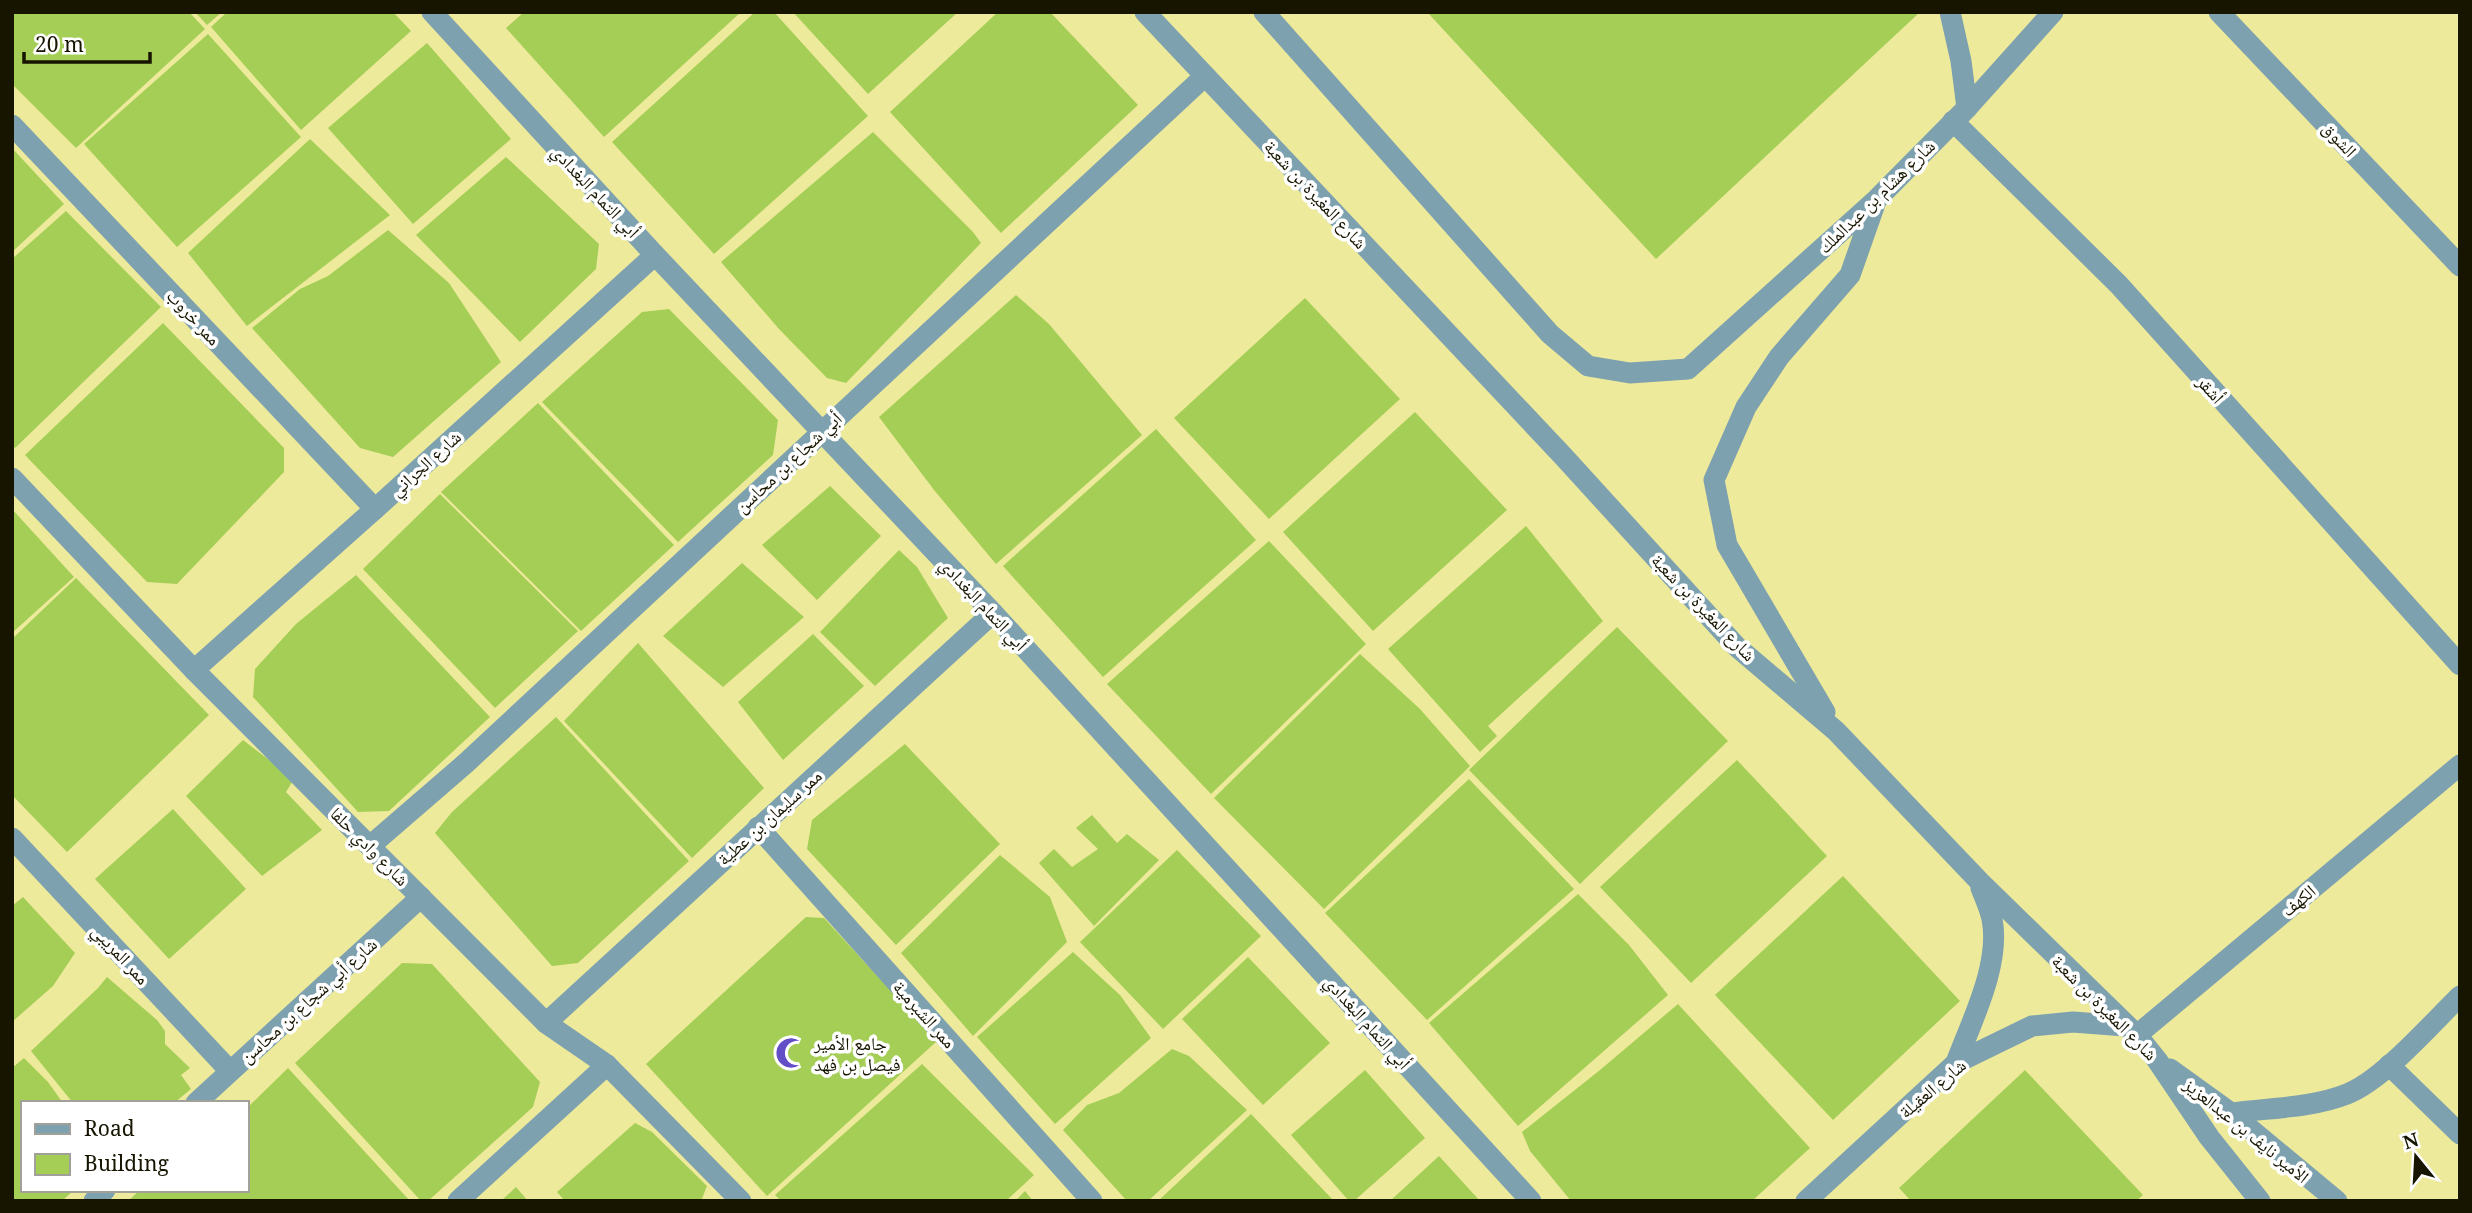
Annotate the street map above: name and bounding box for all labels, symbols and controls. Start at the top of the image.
scale bar [24,21,150,65]
text: 20 m [35,30,84,58]
street label: الشوق [2318,116,2362,162]
street label: شارع المغيرة بن شعبة [1259,134,1373,254]
street label: شارع هشام بن عبدالملك [1812,134,1941,259]
street label: أبي التمام البغدادي [544,139,645,245]
street label: ممر خروب [162,284,226,350]
street label: أشقر [2191,369,2230,408]
street label: أبي شجاع بن محاسن [730,406,849,520]
street label: شارع الجراني [384,425,468,504]
street label: شارع المغيرة بن شعبة [1647,548,1761,666]
street label: أبي التمام البغدادي [932,552,1033,658]
street label: ممر سليمان بن عطية [712,764,826,870]
street label: شارع وادي حلفا [323,801,415,893]
street label: الكهف [2276,879,2320,921]
street label: ممر المريبي [84,919,155,992]
street label: شارع أبي شجاع بن محاسن [234,932,384,1071]
street label: شارع المغيرة بن شعبة [2047,949,2163,1065]
street label: أبي التمام البغدادي [1317,970,1417,1076]
street label: ممر الشبرمية [888,975,962,1053]
place label: جامع الأمير فيصل بن فهد [813,1031,900,1076]
mosque icon: جامع الأمير فيصل بن فهد [774,1036,808,1070]
street label: شارع العقيلة [1893,1053,1971,1123]
street label: الأمير نايف بن عبدالعزيز [2179,1071,2315,1188]
legend [21,1101,248,1192]
text: Road [84,1114,135,1142]
north arrow [2381,1122,2451,1192]
text: N [2400,1126,2422,1156]
text: Building [84,1149,169,1177]

